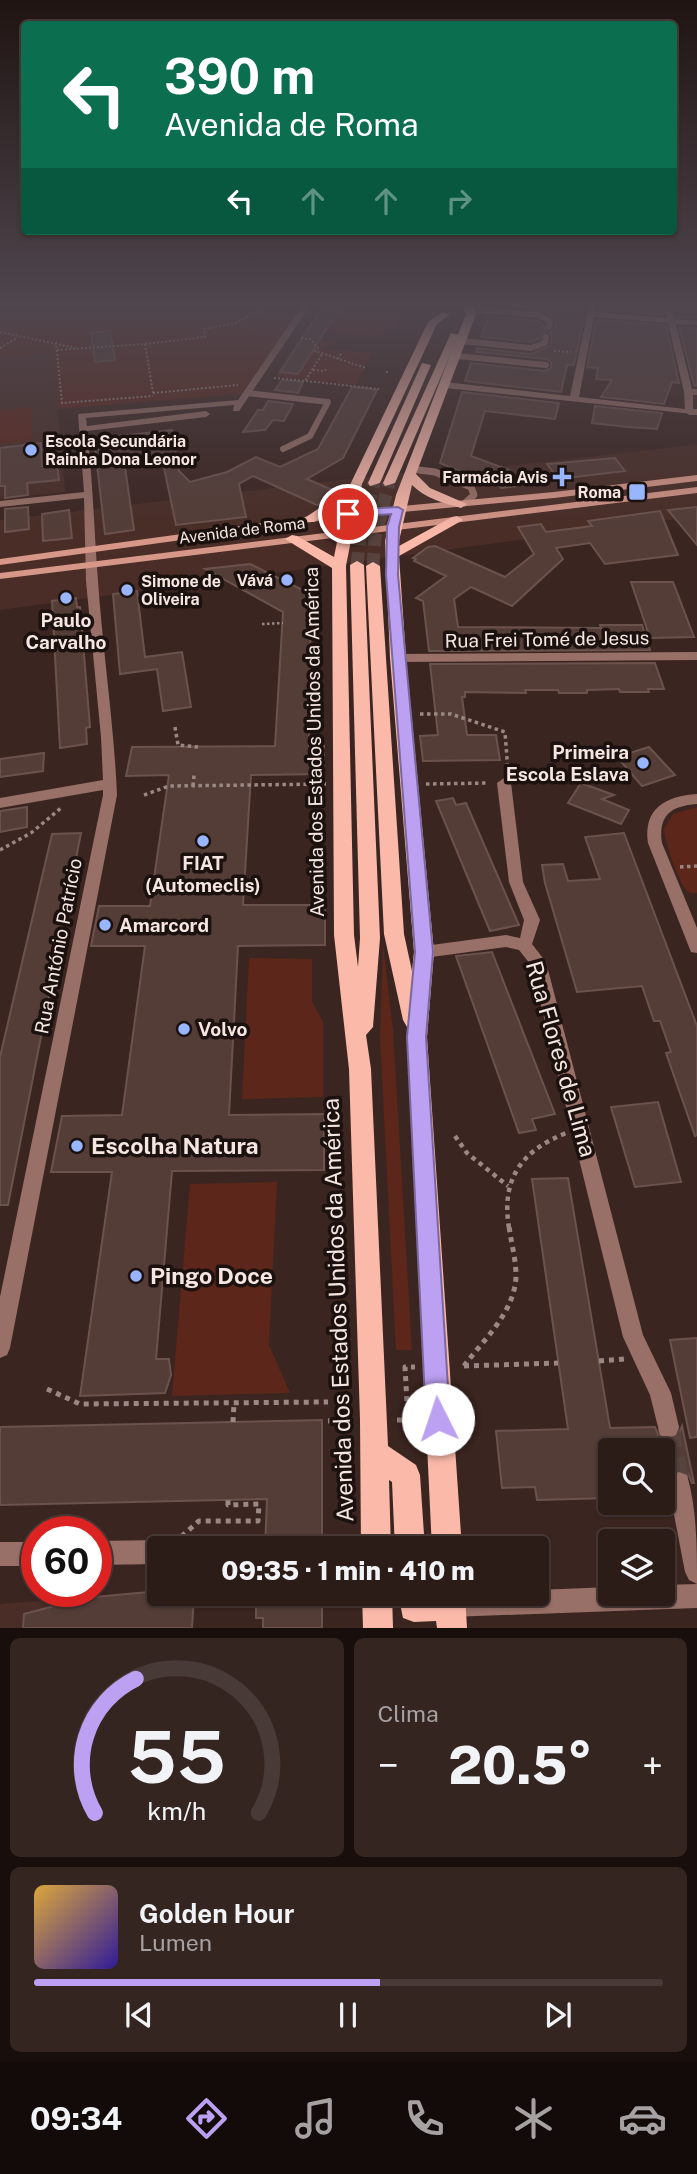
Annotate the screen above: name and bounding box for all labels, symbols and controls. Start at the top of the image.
text: 390 m [164,47,315,105]
icon: left [49,49,140,140]
text: Avenida de Roma [164,106,419,143]
icon: left [221,182,259,220]
icon: ahead [294,182,332,220]
icon: ahead [367,182,405,220]
icon: right [440,182,478,220]
place label: Escola Secundária Rainha Dona Leonor [45,432,197,469]
marker: Escola Secundária Rainha Dona Leonor [23,442,39,458]
place label: Farmácia Avis [442,468,548,487]
marker: Farmácia Avis [554,469,570,485]
marker: Roma [627,482,647,502]
place label: Roma [578,483,621,502]
pin [318,484,378,544]
icon: arrive [329,495,367,533]
street label: Avenida de Roma [178,513,306,548]
street label: Avenida dos Estados Unidos da América [300,567,328,917]
place label: Vává [237,571,273,590]
place label: Simone de Oliveira [141,572,221,609]
marker: Vává [279,572,295,588]
marker: Simone de Oliveira [119,582,135,598]
marker: Paulo Carvalho [58,590,74,606]
place label: Paulo Carvalho [26,609,106,653]
street label: Rua Frei Tomé de Jesus [445,626,649,652]
place label: Primeira Escola Eslava [506,741,629,785]
marker: Primeira Escola Eslava [635,755,651,771]
marker: FIAT (Automeclis) [195,833,211,849]
place label: FIAT (Automeclis) [145,852,261,896]
street label: Rua António Patrício [30,856,86,1036]
place label: Amarcord [119,914,209,936]
marker: Amarcord [97,917,113,933]
street label: Rua Flores de Lima [521,958,602,1160]
place label: Volvo [198,1018,248,1040]
marker: Volvo [176,1021,192,1037]
street label: Avenida dos Estados Unidos da América [317,1098,358,1522]
place label: Escolha Natura [91,1132,259,1159]
marker: Escolha Natura [69,1138,85,1154]
place label: Pingo Doce [150,1262,273,1289]
marker: Pingo Doce [128,1268,144,1284]
position arrow [401,1382,475,1456]
map controls [598,1438,675,1606]
button: search [598,1438,675,1515]
speed limit sign: 60 [21,1516,112,1607]
button: layers [598,1529,675,1606]
text: 09:35 · 1 min · 410 m [221,1555,475,1586]
text: Clima [378,1700,439,1727]
text: 55 [128,1715,226,1800]
text: 20.5° [448,1735,592,1796]
text: − [378,1743,399,1788]
text: + [642,1743,663,1788]
text: km/h [147,1796,206,1826]
text: Golden Hour [139,1898,294,1929]
text: Lumen [139,1929,212,1956]
icon: previous [120,1996,158,2034]
icon: pause [329,1996,367,2034]
icon: next [539,1996,577,2034]
icon: directions [182,2094,231,2143]
icon: music [291,2094,340,2143]
icon: phone [400,2094,449,2143]
icon: climate [509,2094,558,2143]
icon: car [618,2094,667,2143]
text: 09:34 [30,2100,122,2137]

